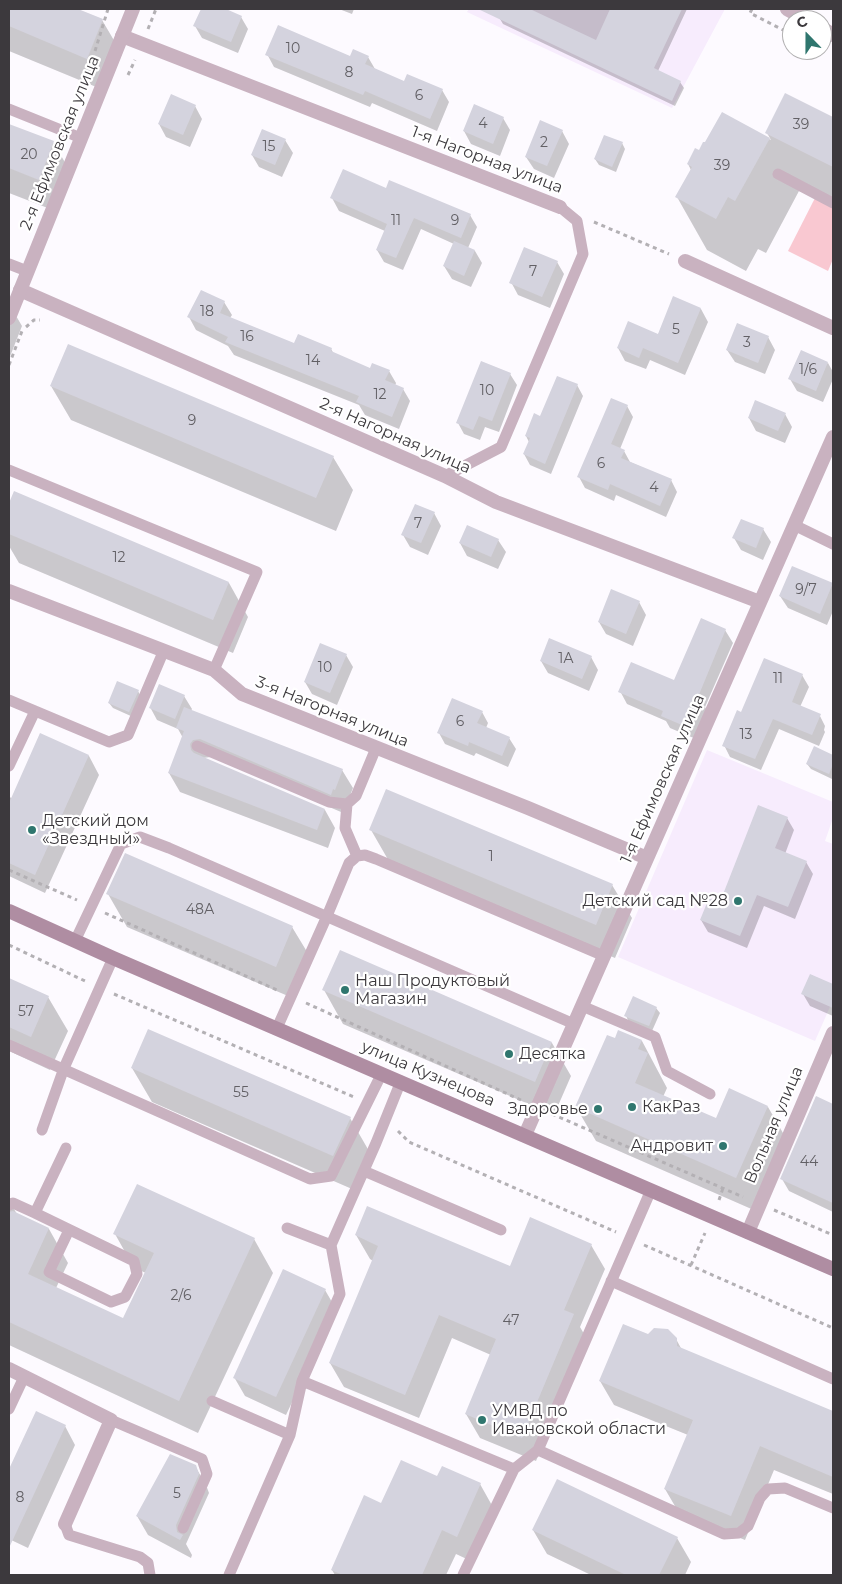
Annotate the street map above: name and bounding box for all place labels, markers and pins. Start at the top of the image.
place label: Детский дом «Звездный» [42,811,149,849]
marker: Детский дом «Звездный» [26,824,38,836]
place label: Детский сад №28 [583,891,728,911]
marker: Детский сад №28 [732,895,744,907]
place label: Наш Продуктовый Магазин [355,971,510,1009]
marker: Наш Продуктовый Магазин [339,984,351,996]
place label: Десятка [519,1044,586,1064]
marker: Десятка [503,1048,515,1060]
place label: КакРаз [642,1097,701,1117]
place label: Здоровье [508,1099,588,1119]
marker: КакРаз [626,1101,638,1113]
marker: Здоровье [592,1103,604,1115]
place label: Андровит [630,1136,713,1156]
marker: Андровит [717,1140,729,1152]
place label: УМВД по Ивановской области [492,1401,666,1439]
marker: УМВД по Ивановской области [476,1414,488,1426]

